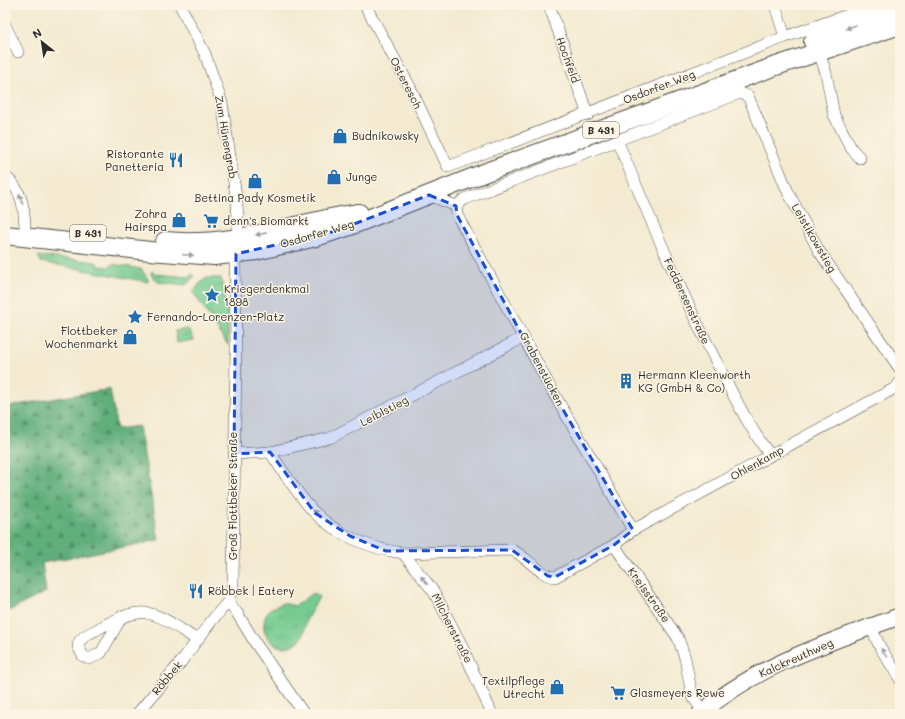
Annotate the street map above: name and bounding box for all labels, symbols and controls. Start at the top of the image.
north arrow [22,22,62,62]
text: N [29,24,44,41]
one-way arrow [844,25,856,31]
street label: Hochfeld [553,35,584,85]
street label: Osteresch [387,54,426,111]
street label: Osdorfer Weg [621,66,697,107]
street label: Zum Hünengrab [212,94,241,180]
road number: B 431 [583,122,619,138]
shop icon: Budnikowsky [331,127,349,145]
place label: Budnikowsky [352,128,419,143]
place label: Ristorante Panetteria [105,146,164,174]
restaurant icon: Ristorante Panetteria [167,151,185,169]
shop icon: Junge [325,168,343,186]
place label: Junge [346,169,378,184]
shop icon: Bettina Pady Kosmetik [246,172,264,190]
place label: Bettina Pady Kosmetik [194,190,316,205]
one-way arrow [18,193,24,205]
street label: Leistikowstieg [789,201,840,275]
place label: Zohra Hairspa [124,206,167,234]
shop icon: Zohra Hairspa [170,211,188,229]
supermarket icon: denn's Biomarkt [202,212,220,230]
place label: denn's Biomarkt [223,213,309,228]
street label: Osdorfer Weg [278,216,355,251]
road number: B 431 [70,225,106,241]
one-way arrow [255,231,267,237]
one-way arrow [182,251,194,258]
street label: Feddersenstraße [661,255,714,347]
place label: Kriegerdenkmal 1898 [224,281,309,309]
place icon: Kriegerdenkmal 1898 [203,286,221,304]
place icon: Fernando-Lorenzen-Platz [126,308,144,326]
place label: Fernando-Lorenzen-Platz [147,309,284,324]
place label: Flottbeker Wochenmarkt [44,323,118,351]
shop icon: Flottbeker Wochenmarkt [121,328,139,346]
street label: Grabenstücken [517,329,568,408]
place label: Hermann Kleenworth KG (GmbH & Co) [638,367,750,395]
building icon: Hermann Kleenworth KG (GmbH & Co) [617,372,635,390]
street label: Leiblstieg [357,392,410,430]
street label: Groß Flottbeker Straße [225,432,240,560]
street label: Ohlenkamp [727,442,786,483]
one-way arrow [312,509,322,519]
street label: Kreisstraße [625,564,674,625]
one-way arrow [420,574,429,585]
restaurant icon: Röbbek | Eatery [187,582,205,600]
place label: Röbbek | Eatery [208,583,295,598]
street label: Milcherstraße [428,590,477,665]
street label: Kalckreuthweg [756,634,835,681]
one-way arrow [880,648,888,659]
street label: Röbbek [148,657,185,698]
place label: Textilpflege Utrecht [482,673,545,701]
shop icon: Textilpflege Utrecht [548,678,566,696]
supermarket icon: Glasmeyers Rewe [609,684,627,702]
place label: Glasmeyers Rewe [630,685,725,700]

